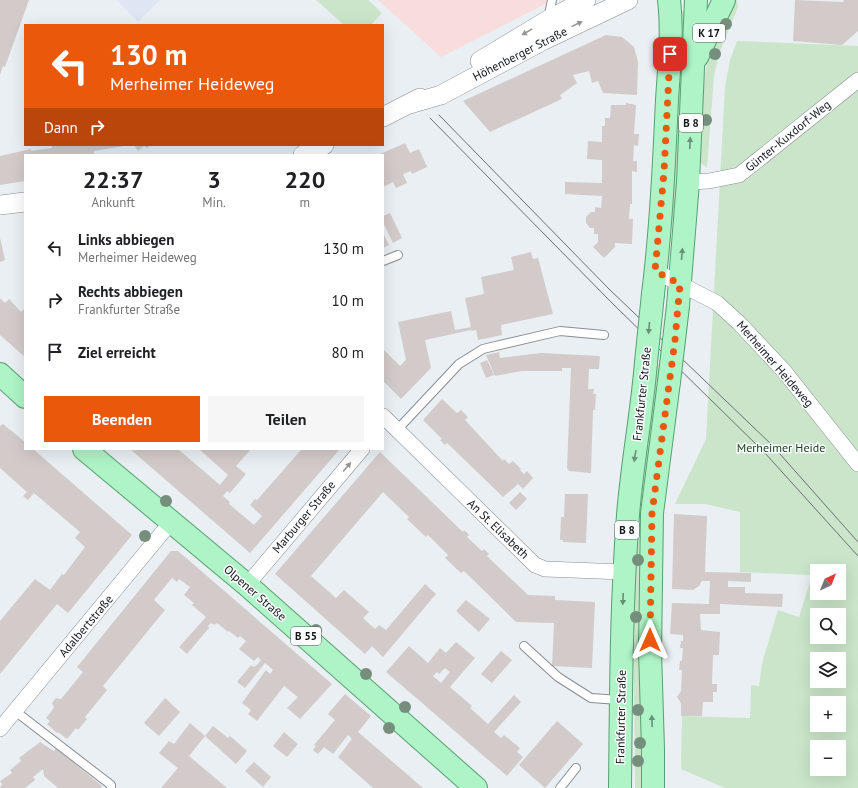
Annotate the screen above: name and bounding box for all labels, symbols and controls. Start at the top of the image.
one-way arrow [572,21,583,27]
street label: Höhenberger Straße [470,23,569,84]
road number: K 17 [693,24,725,42]
one-way arrow [522,28,532,36]
text: 130 m [110,36,187,73]
pin [653,37,687,71]
icon: left [44,40,96,92]
icon: arrive [659,43,681,65]
text: Merheimer Heideweg [110,72,274,95]
street label: Günter-Kuxdorf-Weg [742,97,833,175]
road number: B 8 [679,114,703,132]
icon: right [86,116,108,138]
text: Dann [44,118,78,137]
one-way arrow [687,136,693,149]
text: 22:37 [83,164,144,195]
text: 3 [207,164,221,195]
text: 220 [284,164,325,195]
text: Ankunft [91,194,135,211]
text: Min. [202,194,226,211]
text: m [300,194,310,211]
text: Links abbiegen [78,230,174,249]
icon: left [44,237,66,259]
text: 130 m [323,239,364,258]
one-way arrow [679,248,686,260]
text: Merheimer Heideweg [78,249,197,266]
text: Rechts abbiegen [78,282,183,301]
icon: right [44,289,66,311]
text: 10 m [331,291,364,310]
text: Frankfurter Straße [78,301,180,318]
street label: Merheimer Heideweg [734,317,817,410]
one-way arrow [646,322,652,334]
icon: arrive [44,341,66,363]
text: Ziel erreicht [78,343,156,362]
text: 80 m [331,343,364,362]
street label: Frankfurter Straße [629,346,654,442]
button: Beenden [44,396,200,442]
button: Teilen [208,396,364,442]
park label: Merheimer Heide [737,440,825,455]
one-way arrow [632,450,638,462]
one-way arrow [342,461,351,472]
street label: Marburger Straße [269,477,338,556]
street label: An St. Elisabeth [464,496,532,562]
road number: B 8 [615,521,639,539]
street label: Olpener Straße [221,561,290,624]
north arrow [810,564,846,600]
map controls [810,564,846,776]
street label: Adalbertstraße [55,592,116,660]
one-way arrow [620,593,627,605]
button: search [810,608,846,644]
position arrow [629,619,671,661]
road number: B 55 [291,627,321,645]
button: layers [810,652,846,688]
street label: Frankfurter Straße [612,670,629,764]
button: + [810,696,846,732]
one-way arrow [649,714,655,727]
button: − [810,740,846,776]

